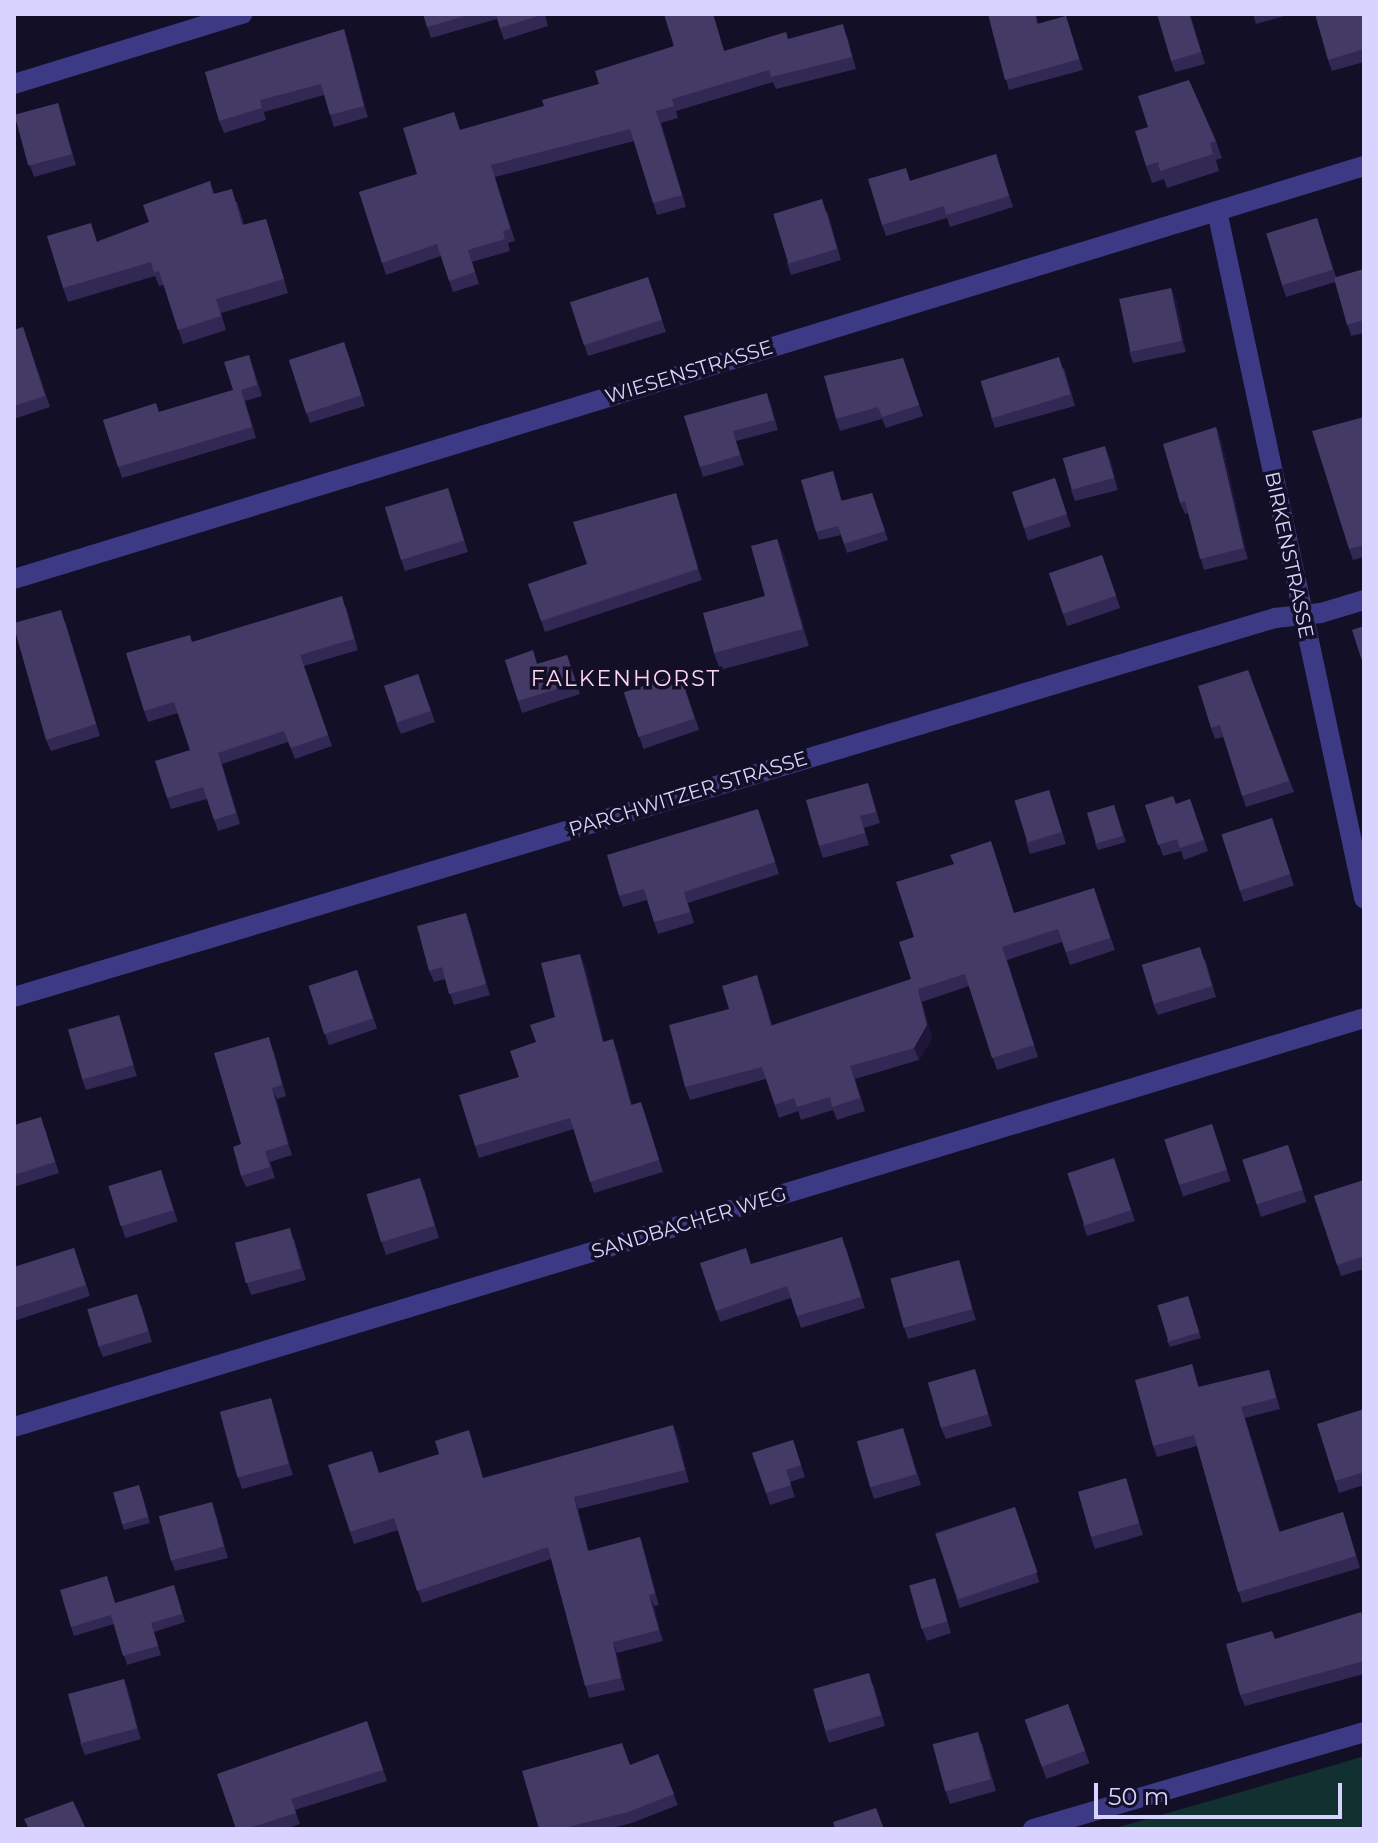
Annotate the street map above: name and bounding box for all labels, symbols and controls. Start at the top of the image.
street label: WIESENSTRASSE [602,335,776,409]
street label: BIRKENSTRASSE [1260,469,1318,641]
district label: FALKENHORST [531,666,721,692]
street label: PARCHWITZER STRASSE [566,746,810,842]
street label: SANDBACHER WEG [589,1182,789,1264]
scale bar [1098,1767,1346,1817]
text: 50 m [1108,1782,1169,1811]

